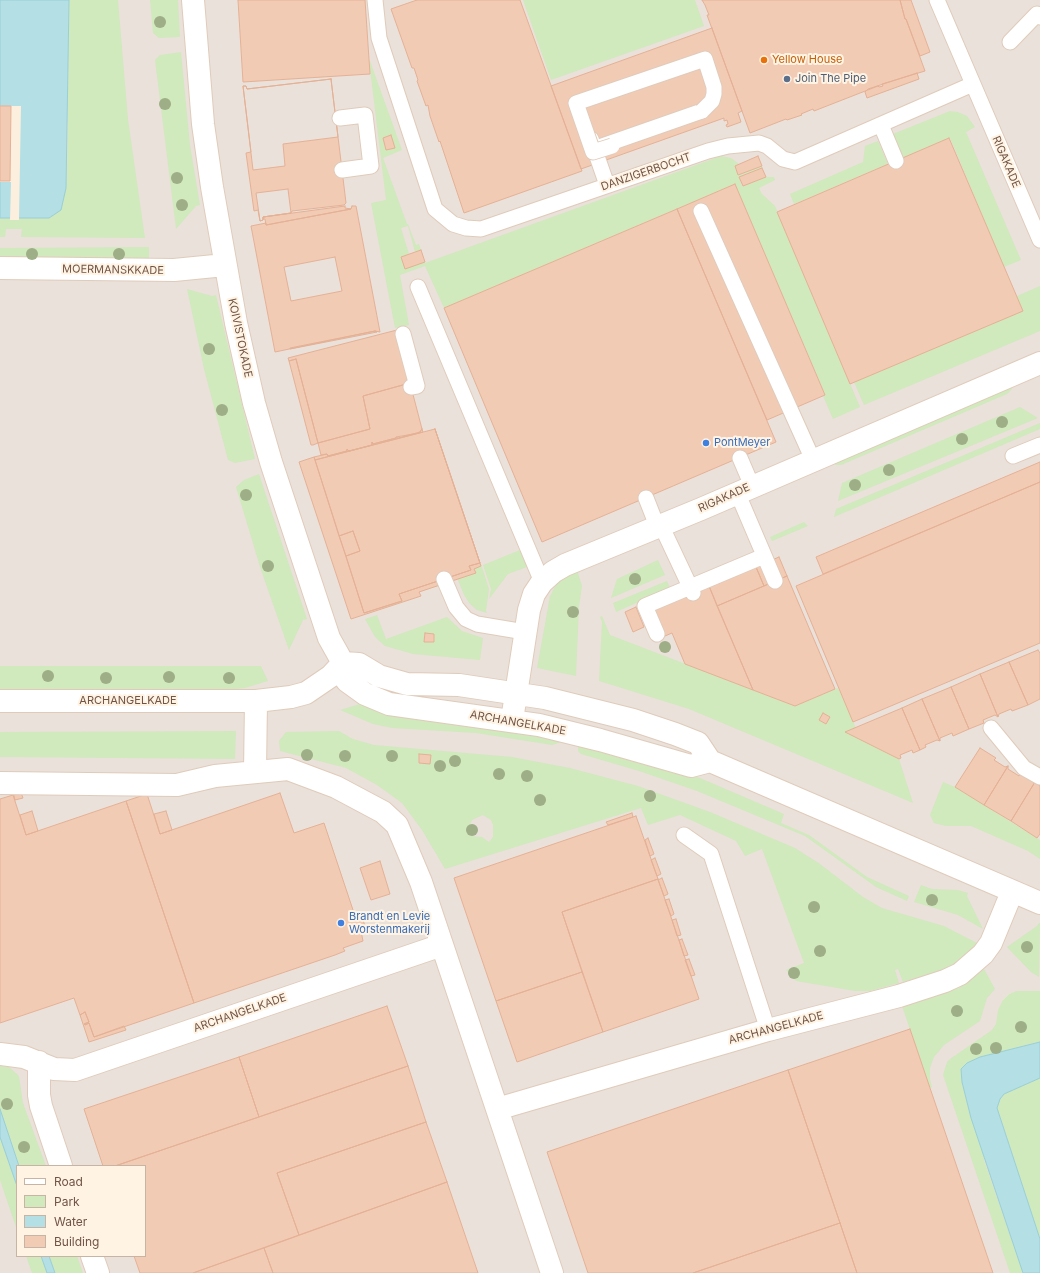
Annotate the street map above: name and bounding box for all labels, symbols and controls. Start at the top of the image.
place label: Yellow House [772,53,842,67]
marker: Yellow House [759,55,769,65]
place label: Join The Pipe [795,72,866,86]
marker: Join The Pipe [782,74,792,84]
street label: RIGAKADE [989,134,1023,190]
street label: DANZIGERBOCHT [599,150,693,194]
street label: MOERMANSKKADE [62,263,164,277]
street label: KOIVISTOKADE [225,297,255,379]
place label: PontMeyer [714,436,770,450]
marker: PontMeyer [701,438,711,448]
street label: RIGAKADE [696,481,752,515]
street label: ARCHANGELKADE [79,694,177,708]
street label: ARCHANGELKADE [469,708,567,738]
place label: Brandt en Levie Worstenmakerij [349,910,430,936]
marker: Brandt en Levie Worstenmakerij [336,918,346,928]
street label: ARCHANGELKADE [192,991,288,1035]
street label: ARCHANGELKADE [727,1009,825,1047]
legend [16,1165,146,1257]
text: Road [54,1174,83,1189]
text: Park [54,1194,80,1209]
text: Water [54,1214,87,1229]
text: Building [54,1234,99,1249]

